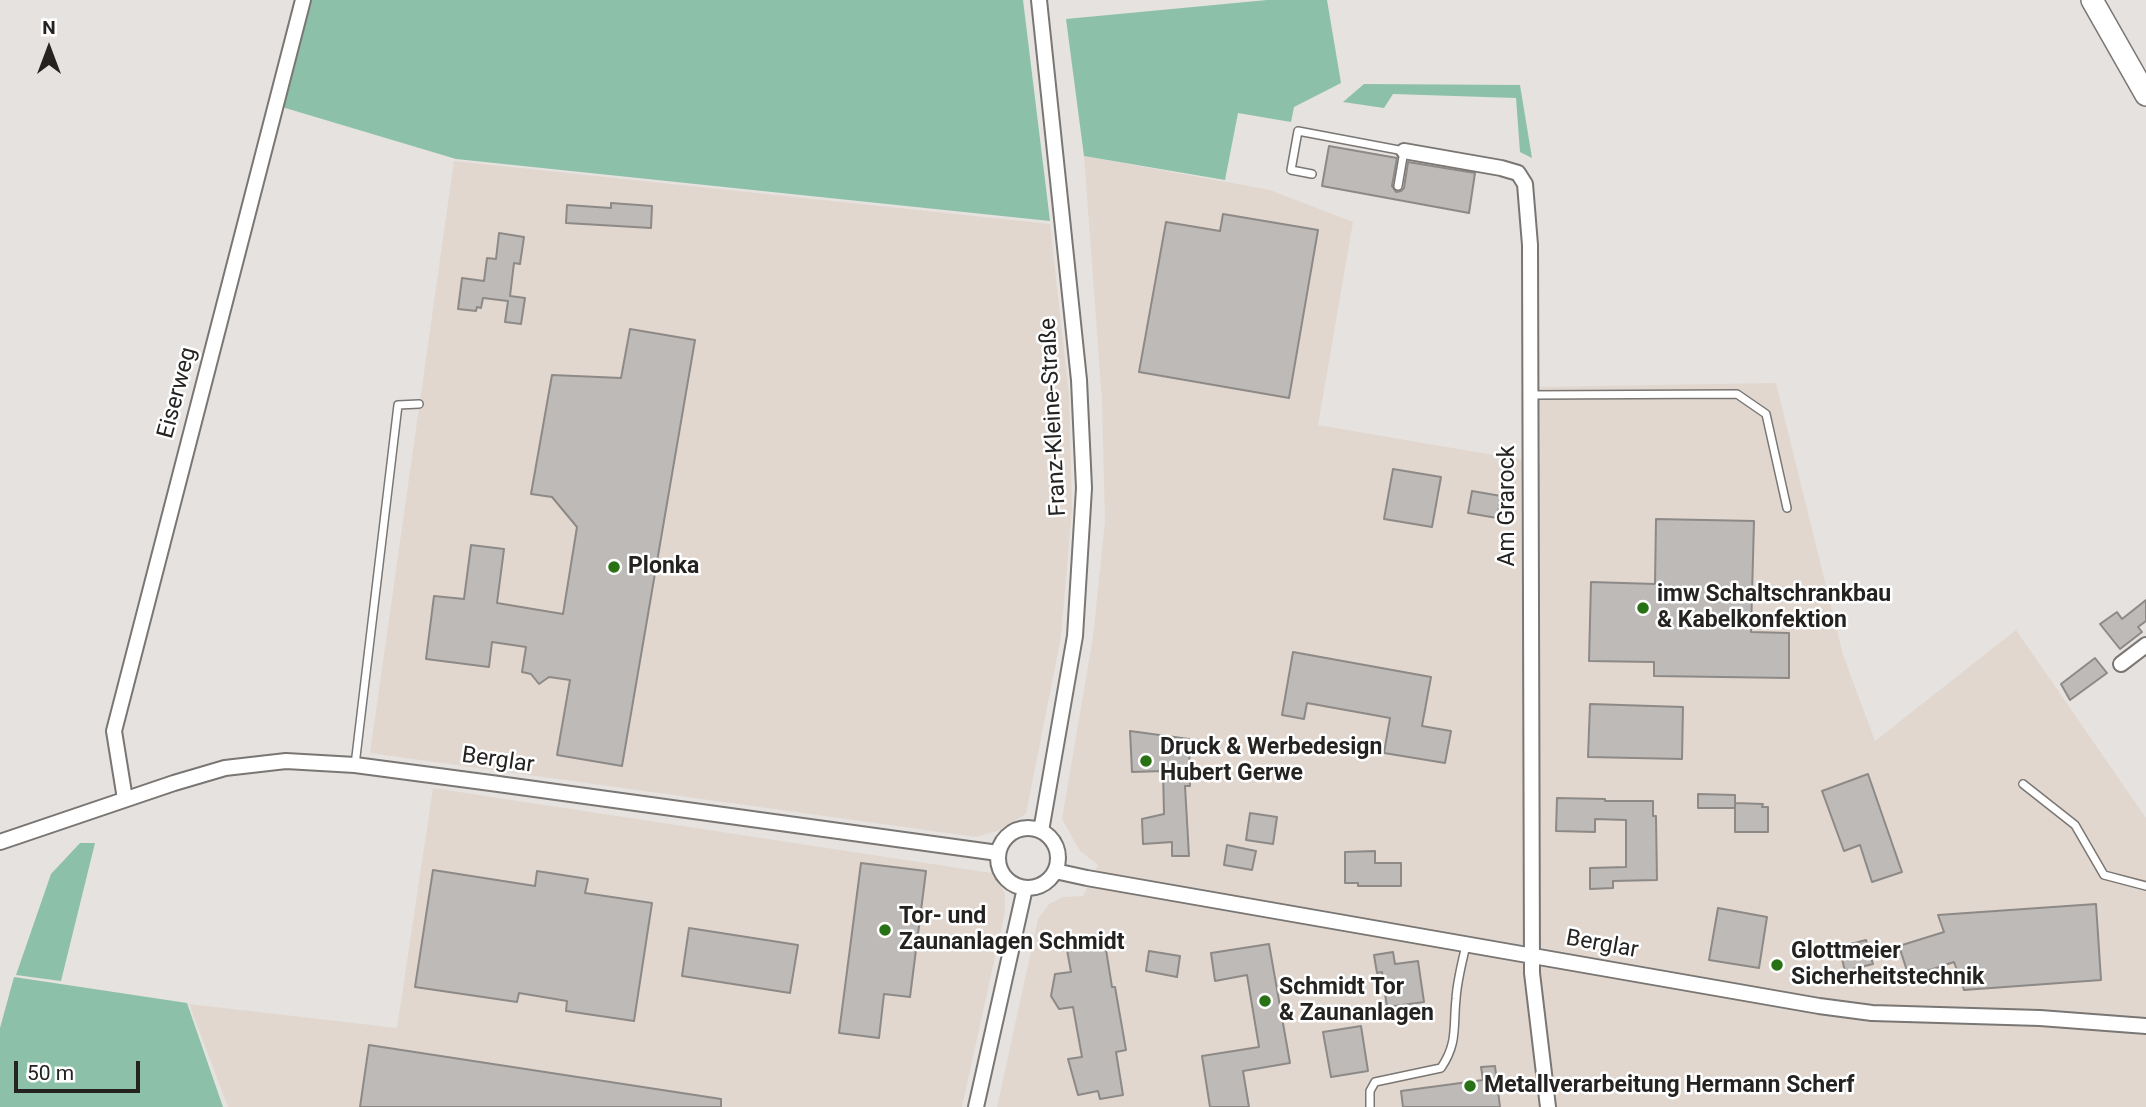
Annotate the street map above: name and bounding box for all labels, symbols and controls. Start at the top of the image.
north arrow [14,14,84,84]
text: N [42,16,56,39]
street label: Franz-Kleine-Straße [1035,317,1073,517]
street label: Eiserweg [153,344,203,442]
street label: Am Grarock [1494,446,1522,566]
place label: Plonka [628,553,699,581]
marker: Plonka [606,559,622,575]
place label: imw Schaltschrankbau & Kabelkonfektion [1657,581,1891,635]
marker: imw Schaltschrankbau & Kabelkonfektion [1635,600,1651,616]
place label: Druck & Werbedesign Hubert Gerwe [1160,734,1382,788]
street label: Berglar [460,742,536,780]
marker: Druck & Werbedesign Hubert Gerwe [1138,753,1154,769]
place label: Tor- und Zaunanlagen Schmidt [899,903,1125,957]
marker: Tor- und Zaunanlagen Schmidt [877,922,893,938]
street label: Berglar [1564,925,1640,965]
place label: Glottmeier Sicherheitstechnik [1791,938,1984,992]
marker: Glottmeier Sicherheitstechnik [1769,957,1785,973]
place label: Schmidt Tor & Zaunanlagen [1279,974,1434,1028]
marker: Schmidt Tor & Zaunanlagen [1257,993,1273,1009]
scale bar [18,1048,144,1092]
text: 50 m [27,1061,74,1085]
place label: Metallverarbeitung Hermann Scherf [1484,1072,1855,1100]
marker: Metallverarbeitung Hermann Scherf [1462,1078,1478,1094]

